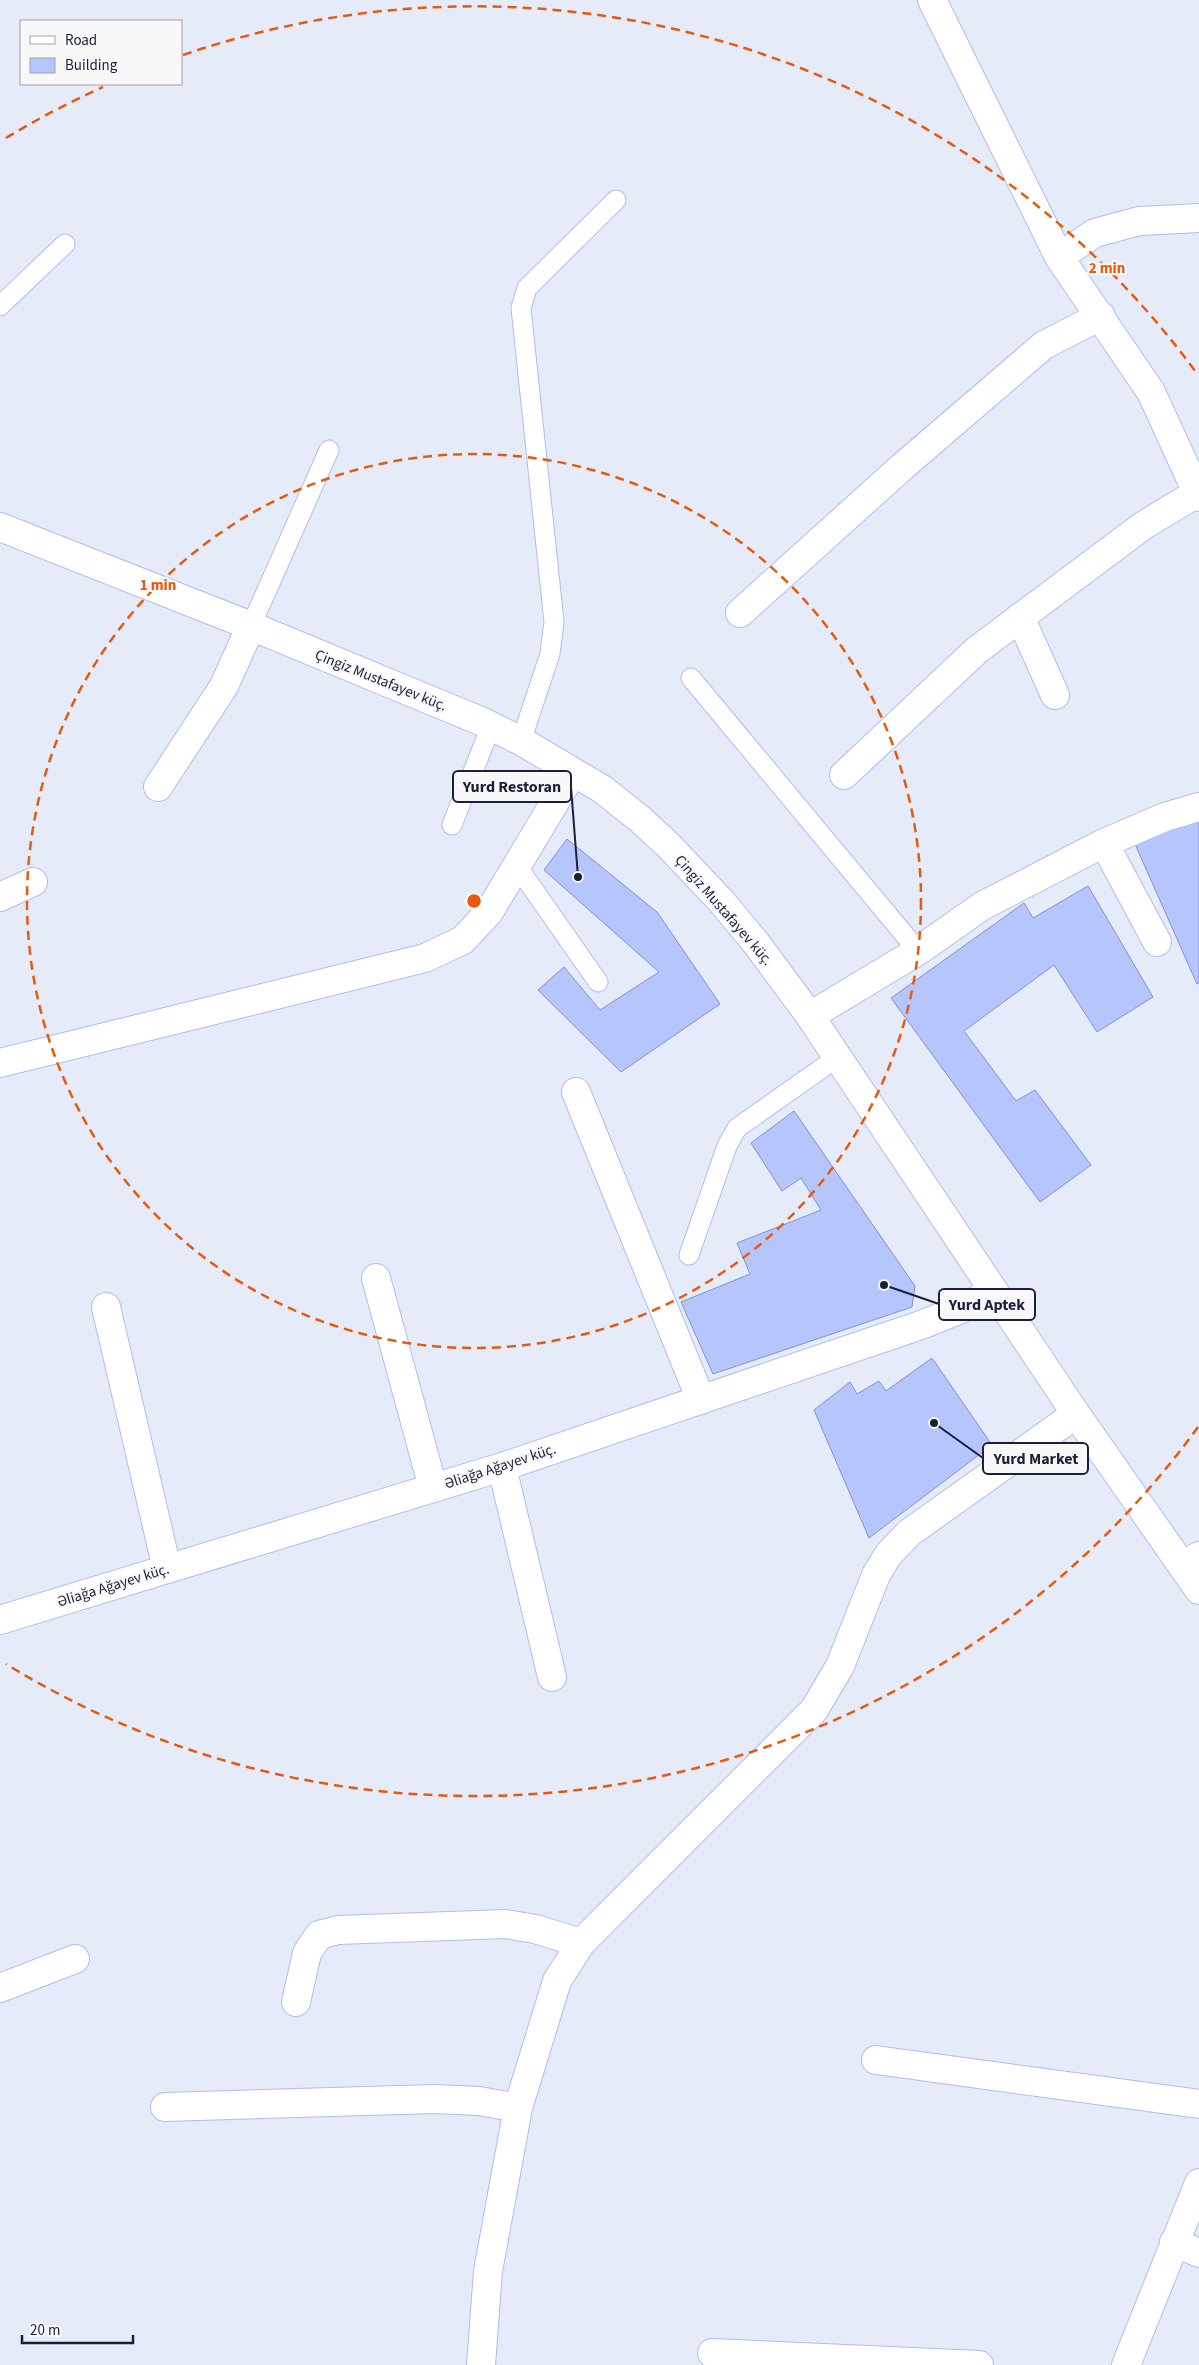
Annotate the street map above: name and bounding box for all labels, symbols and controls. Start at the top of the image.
legend [20,20,182,85]
text: Road [65,30,97,51]
text: Building [65,55,118,76]
text: 2 min [1089,258,1125,279]
text: 1 min [140,575,176,596]
street label: Çingiz Mustafayev küç. [312,644,450,717]
callout: Yurd Restoran [453,771,571,802]
text: Yurd Restoran [462,776,561,798]
street label: Çingiz Mustafayev küç. [670,850,778,970]
centre of rings [465,892,483,910]
callout: Yurd Aptek [939,1289,1035,1320]
text: Yurd Aptek [948,1294,1025,1316]
street label: Əliağa Ağayev küç. [442,1439,559,1494]
callout: Yurd Market [983,1443,1088,1474]
text: Yurd Market [992,1448,1079,1470]
street label: Əliağa Ağayev küç. [55,1558,172,1612]
scale bar [22,2312,134,2344]
text: 20 m [30,2320,60,2341]

